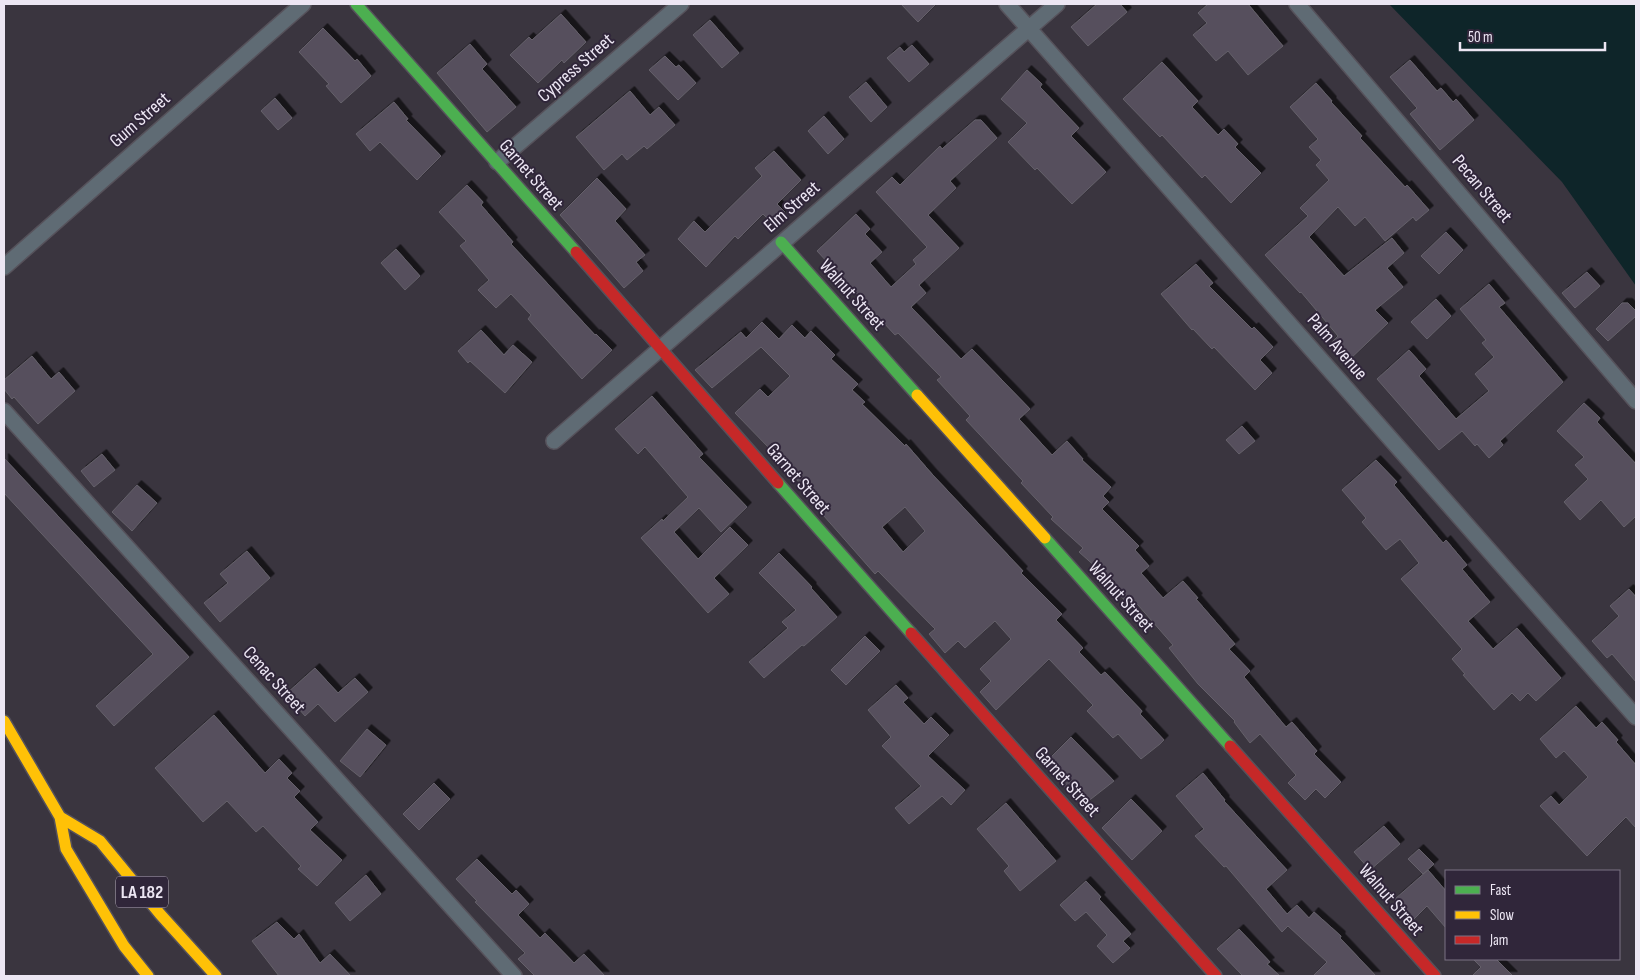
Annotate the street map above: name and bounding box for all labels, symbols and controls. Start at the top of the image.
scale bar [1460,20,1605,52]
street label: Cypress Street [533,28,619,107]
text: 50 m [1468,28,1493,47]
street label: Gum Street [105,87,175,153]
street label: Garnet Street [494,135,568,215]
street label: Pecan Street [1447,150,1517,228]
street label: Elm Street [759,176,825,238]
street label: Walnut Street [814,255,890,335]
street label: Palm Avenue [1302,309,1372,385]
street label: Garnet Street [761,439,835,519]
street label: Walnut Street [1083,557,1159,637]
street label: Cenac Street [238,642,310,719]
street label: Garnet Street [1029,742,1105,822]
street label: Walnut Street [1354,859,1429,941]
legend [1445,870,1620,960]
road number: LA 182 [116,876,168,908]
text: Fast [1490,881,1512,900]
text: Slow [1490,906,1514,925]
text: Jam [1489,931,1508,950]

